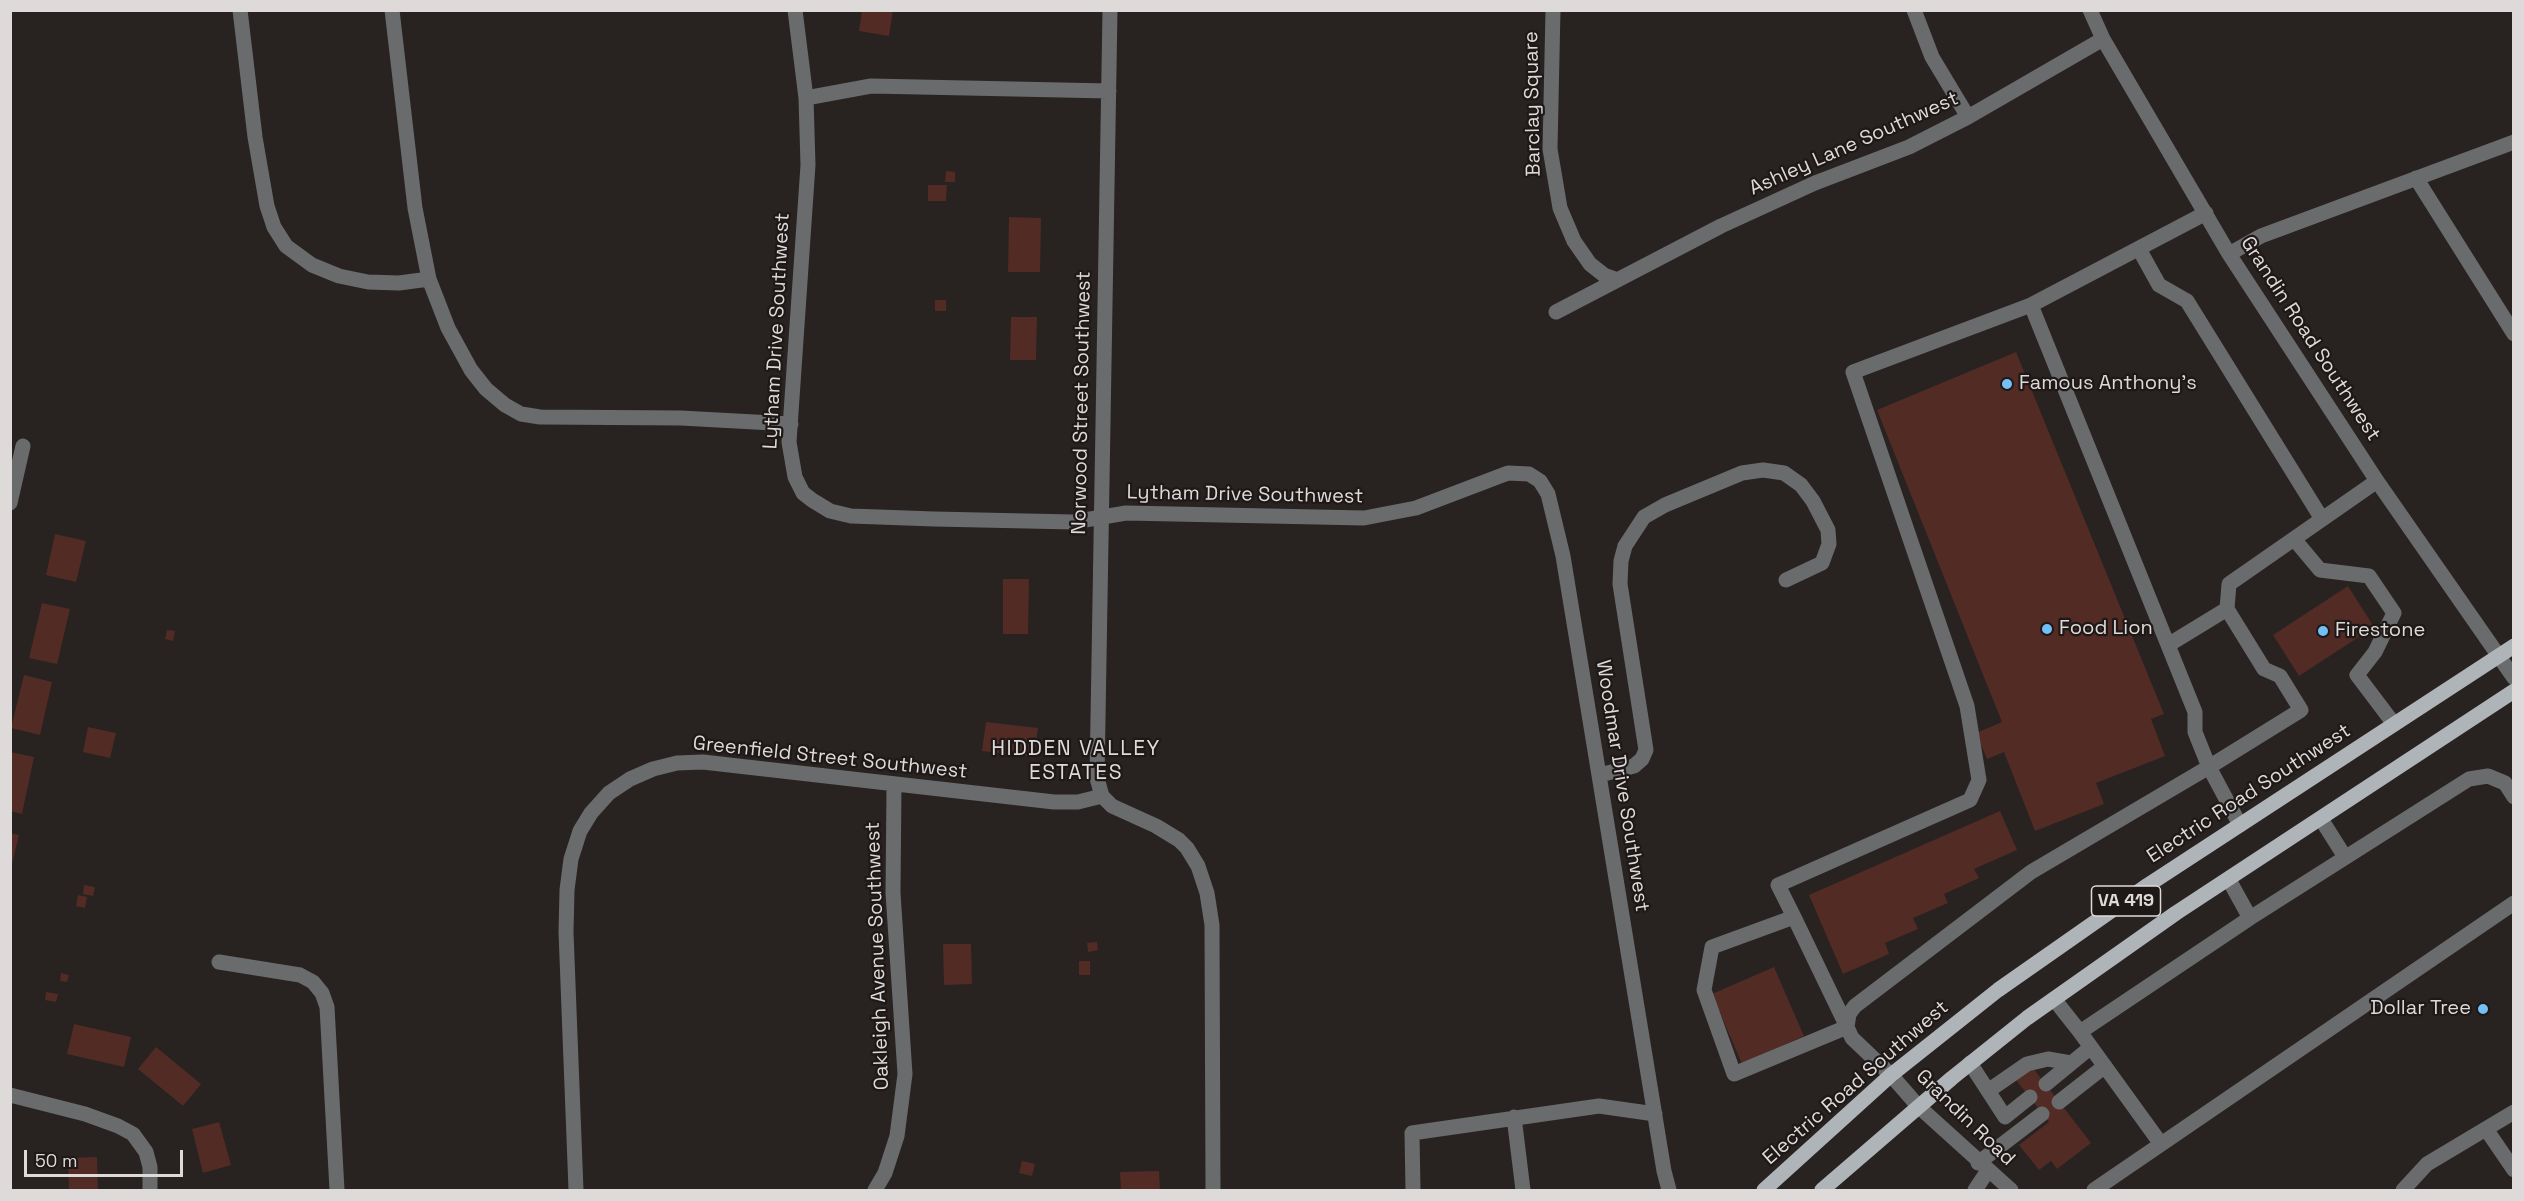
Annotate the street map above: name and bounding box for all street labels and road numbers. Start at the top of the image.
street label: Barclay Square [1520,31,1546,177]
street label: Ashley Lane Southwest [1746,87,1962,201]
street label: Lytham Drive Southwest [759,212,795,450]
street label: Grandin Road Southwest [2235,232,2385,446]
street label: Norwood Street Southwest [1068,271,1096,535]
street label: Lytham Drive Southwest [1126,481,1364,509]
street label: Woodmar Drive Southwest [1590,658,1654,914]
street label: Electric Road Southwest [2143,719,2355,869]
street label: Greenfield Street Southwest [692,732,968,784]
street label: Oakleigh Avenue Southwest [861,821,895,1091]
road number: VA 419 [2092,886,2160,916]
street label: Electric Road Southwest [1758,996,1954,1170]
street label: Grandin Road [1910,1065,2020,1171]

